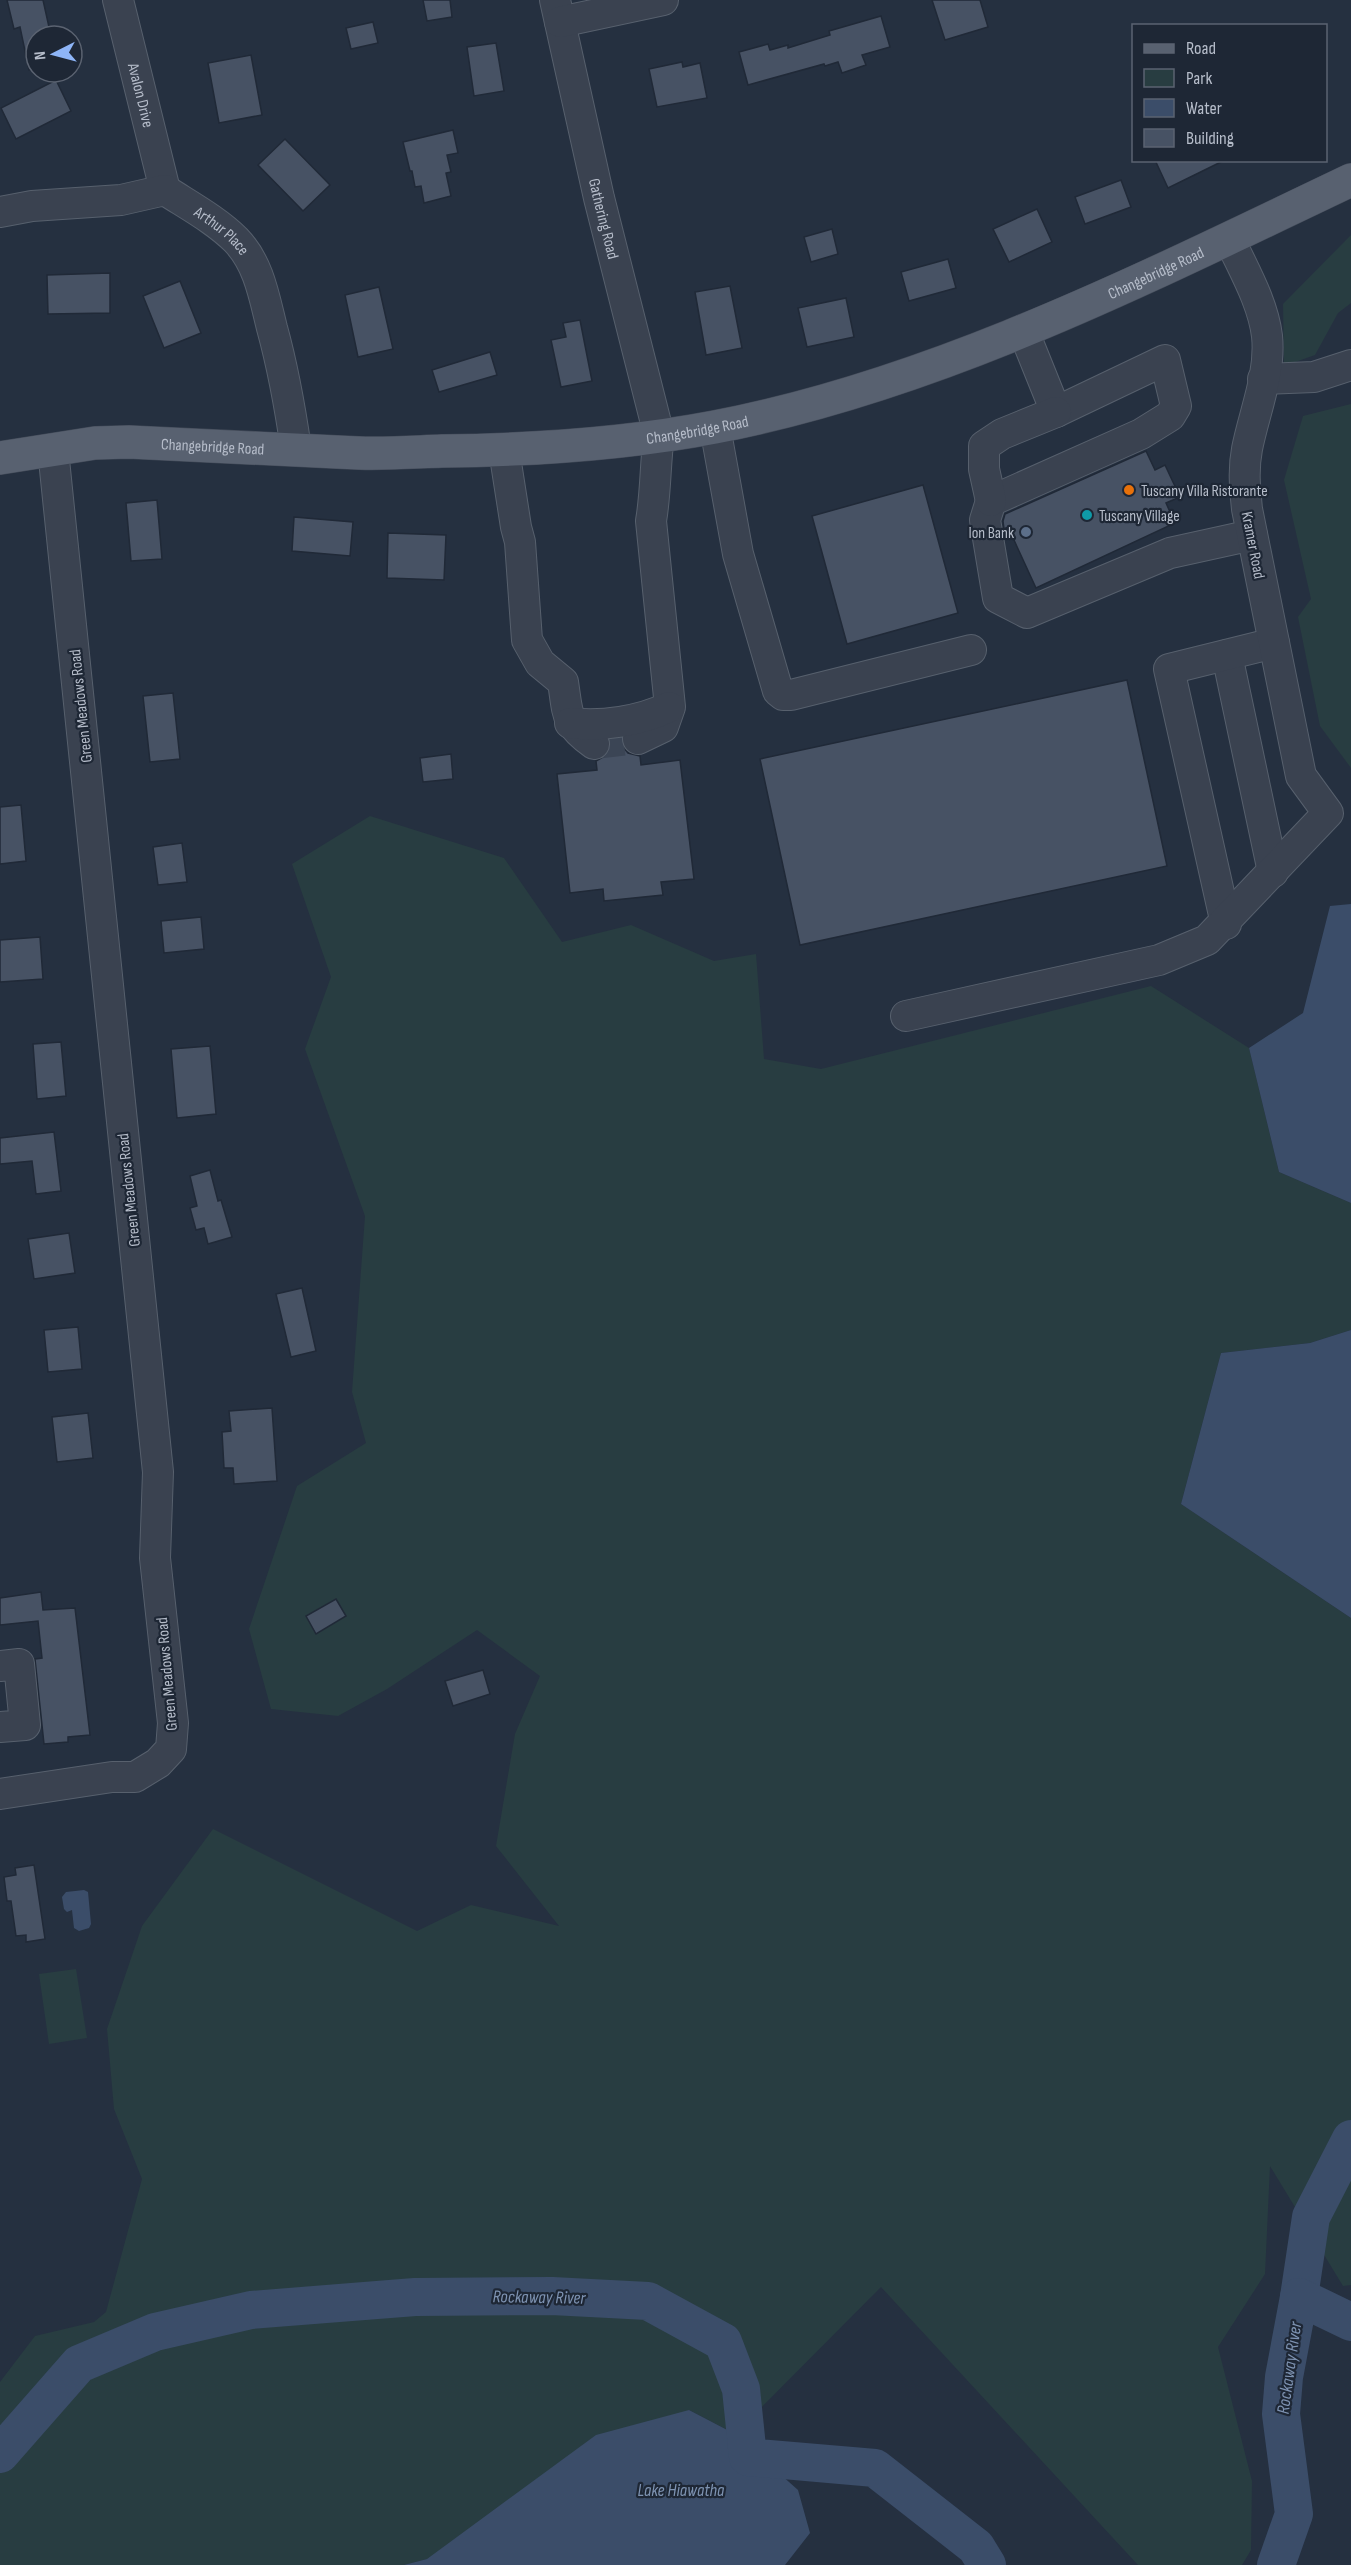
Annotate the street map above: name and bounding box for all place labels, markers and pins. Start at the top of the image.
place label: Tuscany Villa Ristorante [1141,482,1268,501]
marker: Tuscany Villa Ristorante [1122,483,1136,497]
place label: Tuscany Village [1099,507,1180,526]
marker: Tuscany Village [1080,508,1094,522]
place label: Ion Bank [968,524,1014,543]
marker: Ion Bank [1019,525,1033,539]

